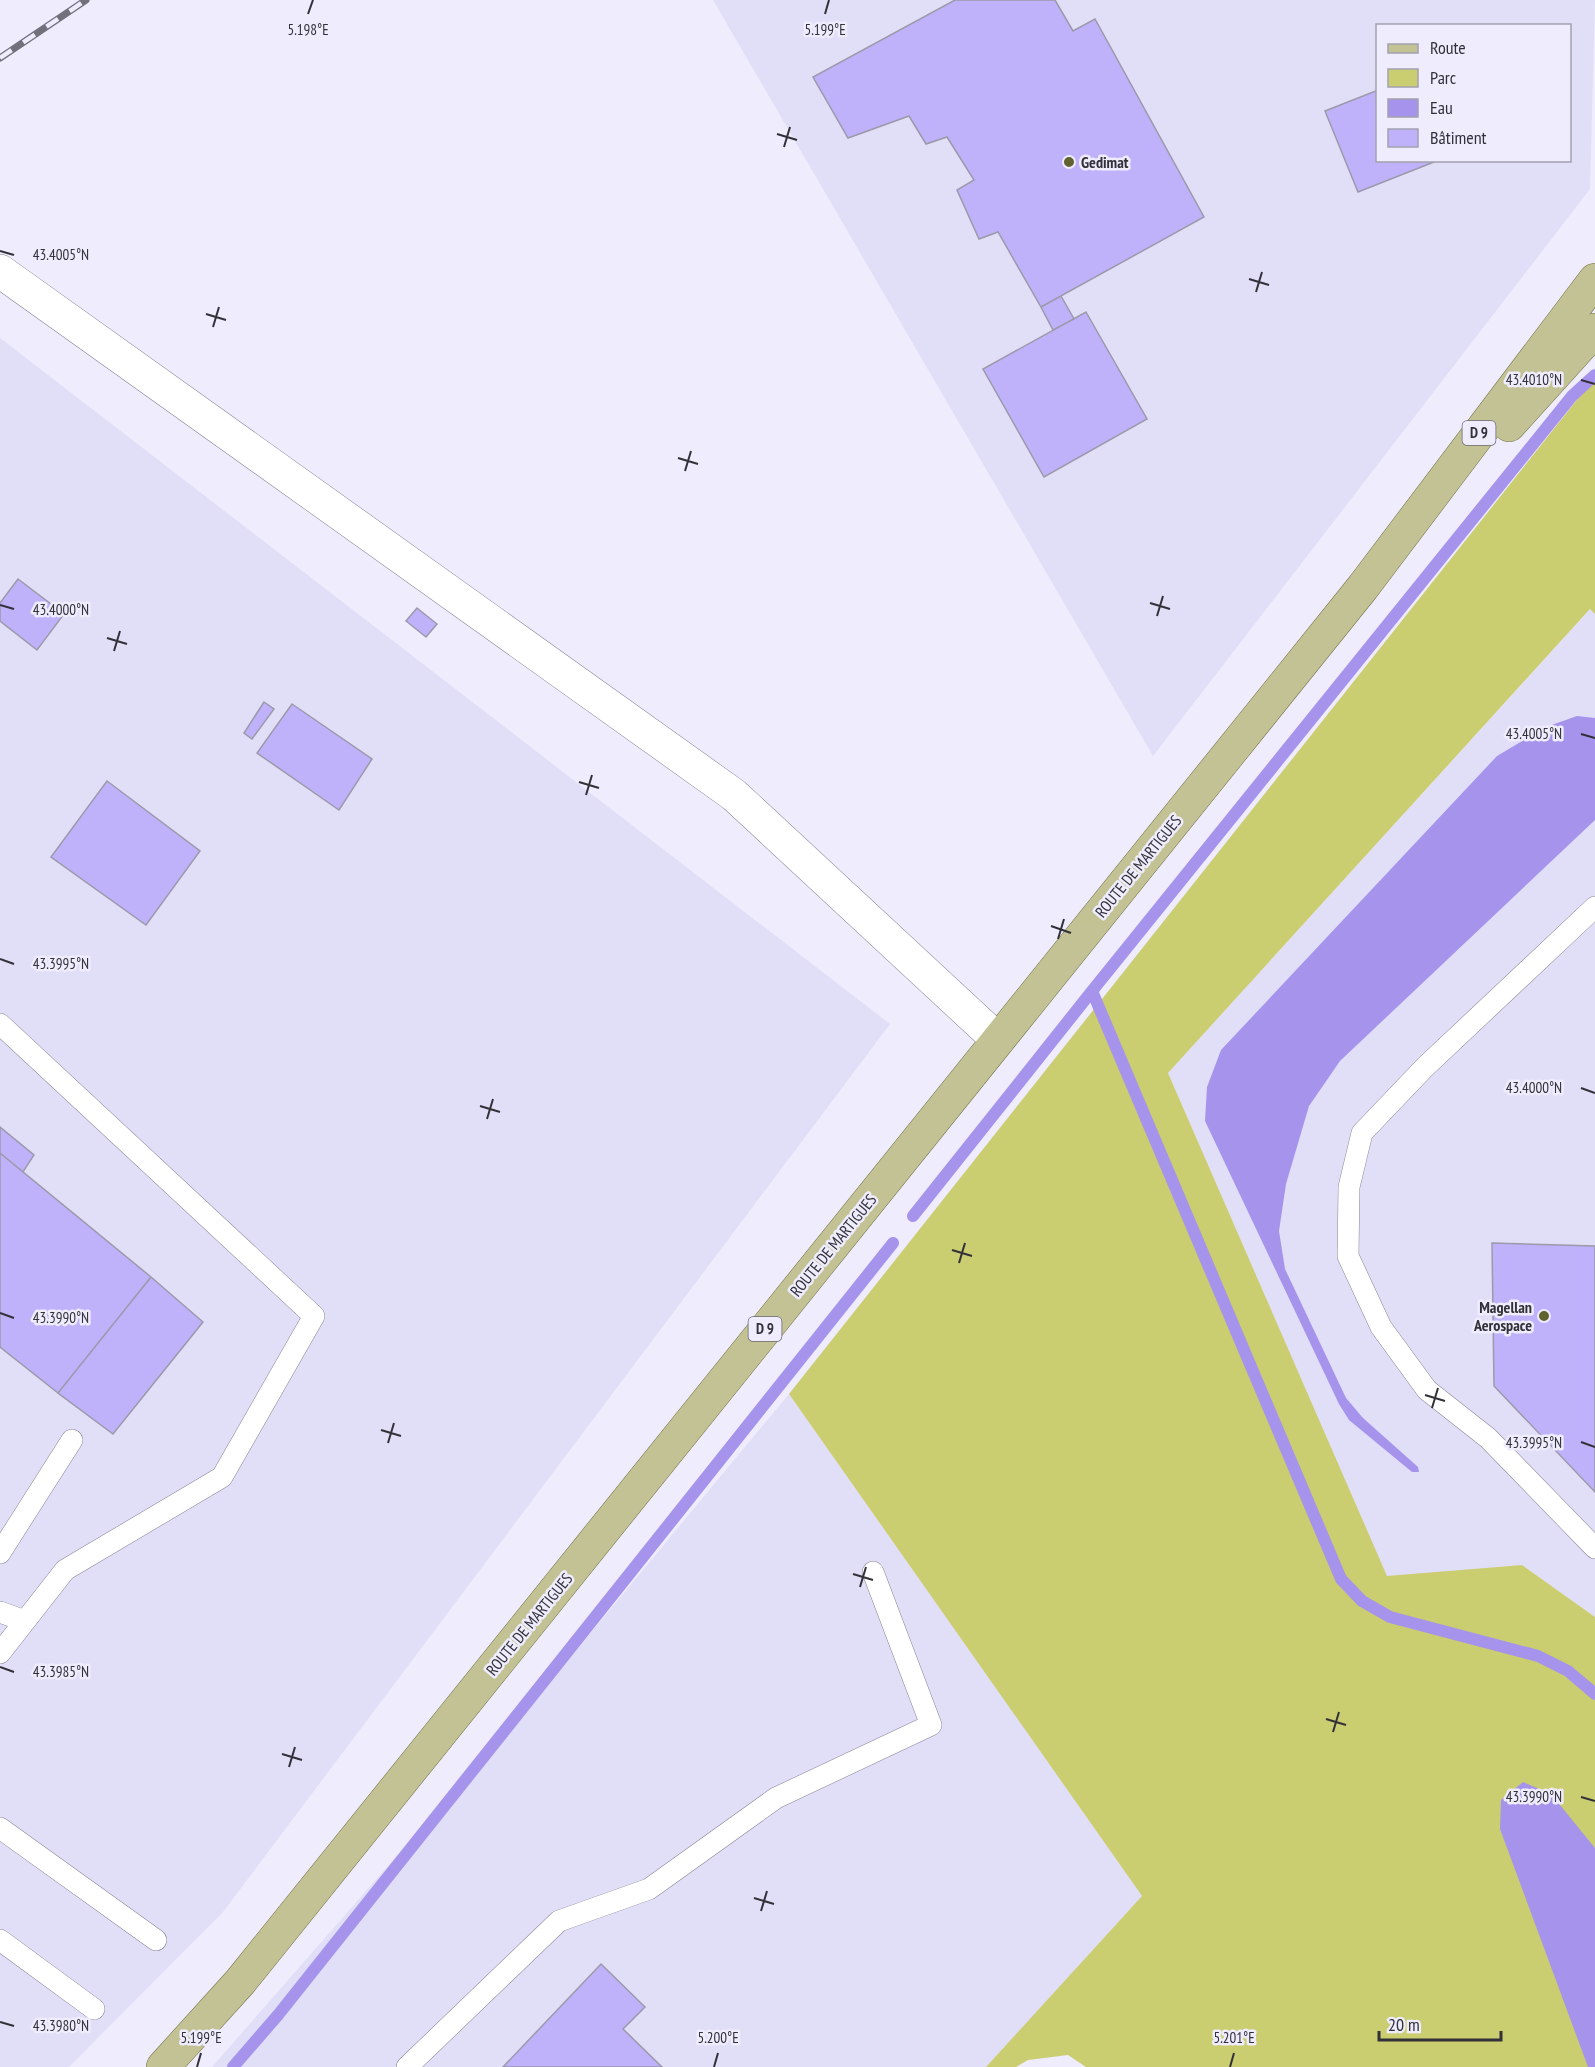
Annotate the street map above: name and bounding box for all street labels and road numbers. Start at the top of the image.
road number: D 9 [1462,421,1496,445]
street label: ROUTE DE MARTIGUES [1091,811,1185,921]
street label: ROUTE DE MARTIGUES [786,1190,880,1300]
road number: D 9 [748,1317,782,1341]
street label: ROUTE DE MARTIGUES [482,1569,576,1679]

